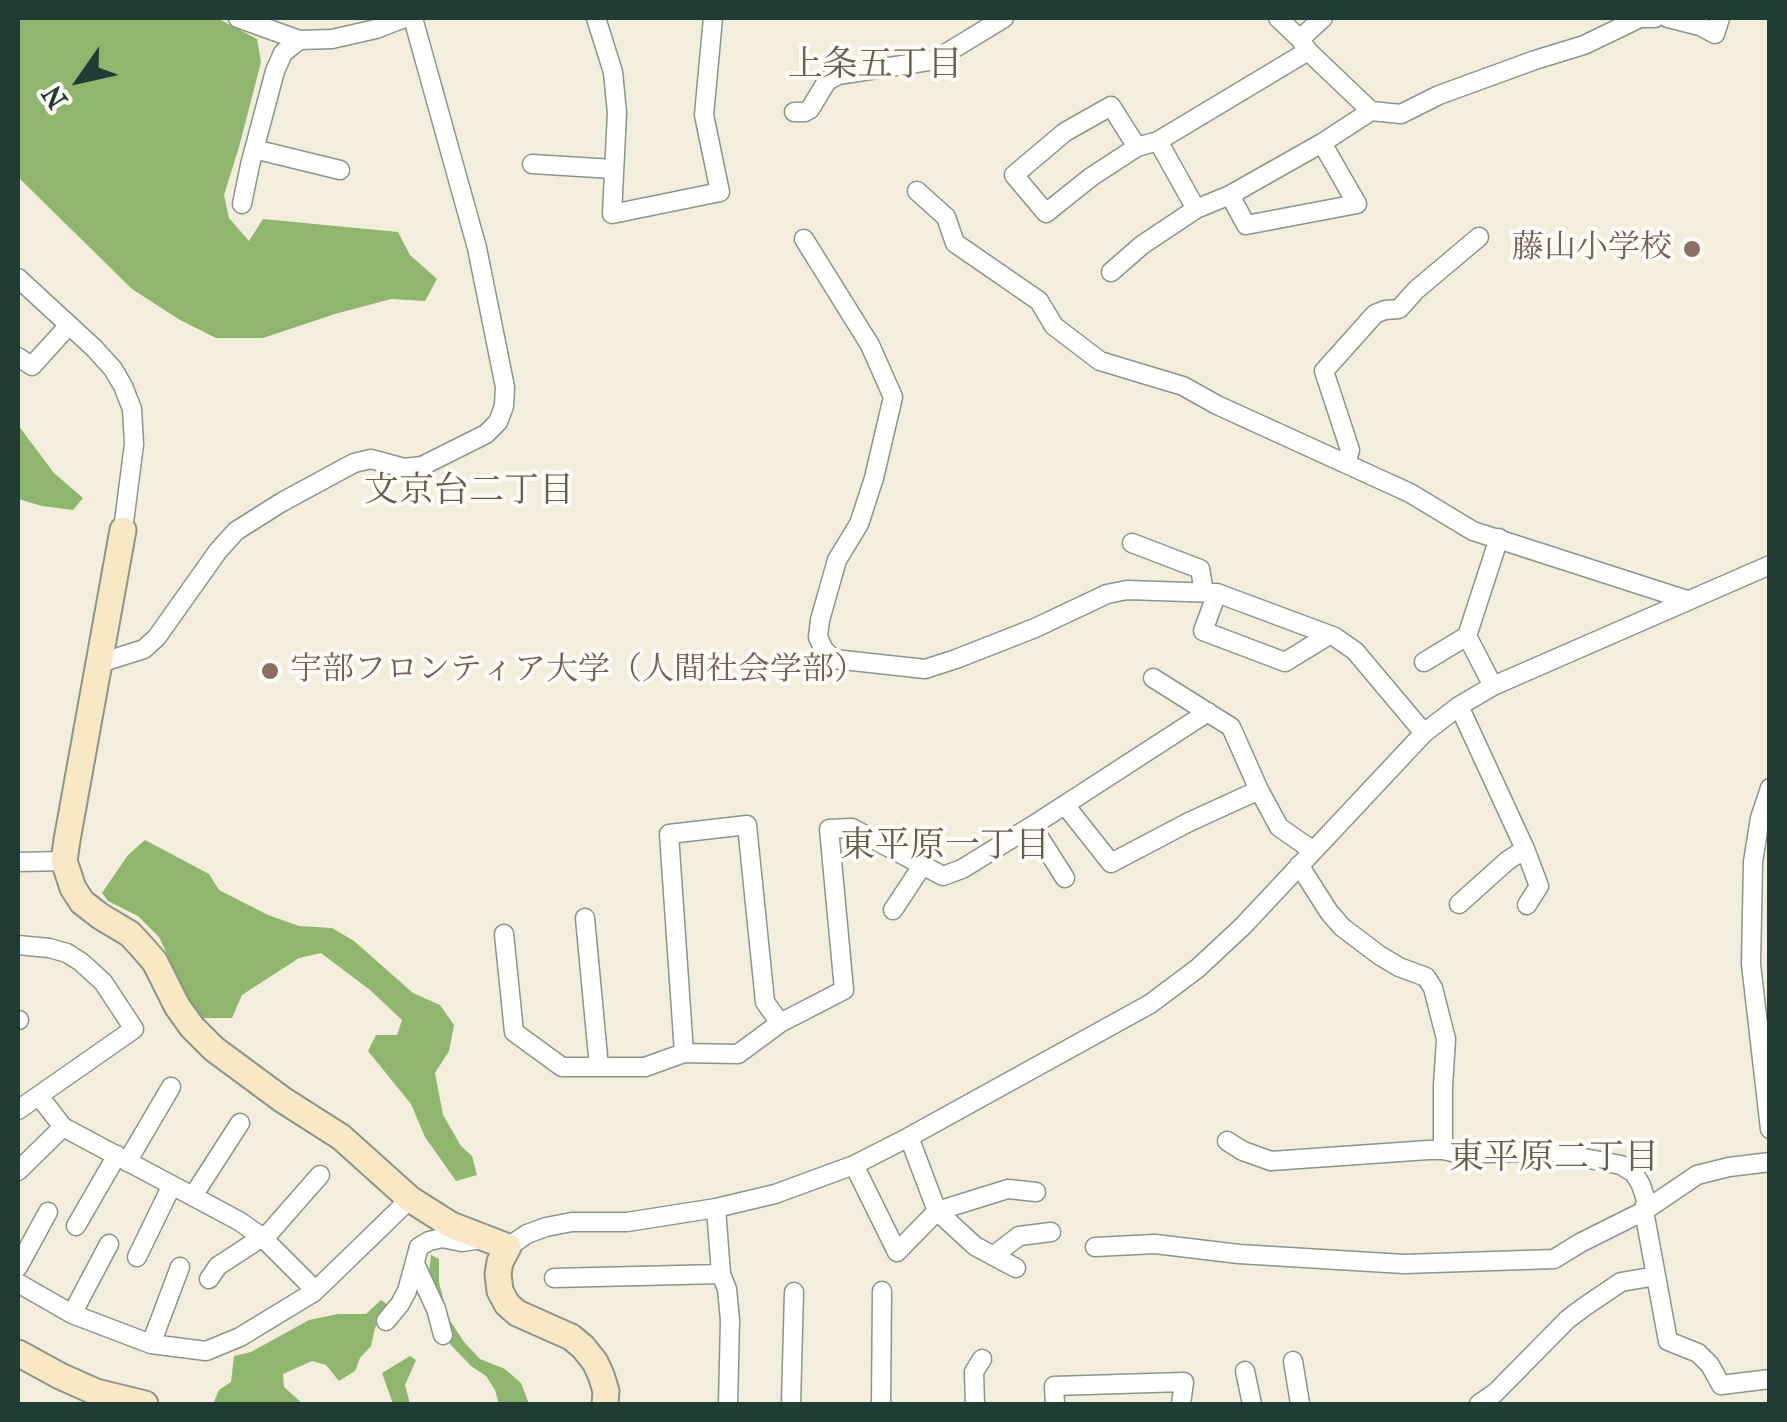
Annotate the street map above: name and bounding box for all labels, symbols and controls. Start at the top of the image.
north arrow [30,30,130,130]
district label: 上条五丁目 [788,45,962,87]
text: N [35,79,74,115]
place label: 藤山小学校 [1512,230,1672,268]
marker: 藤山小学校 [1681,238,1703,260]
district label: 文京台二丁目 [364,471,574,513]
place label: 宇部フロンティア大学（人間社会学部） [290,652,866,690]
marker: 宇部フロンティア大学（人間社会学部） [259,660,281,682]
district label: 東平原一丁目 [840,826,1050,868]
district label: 東平原二丁目 [1449,1138,1659,1180]

